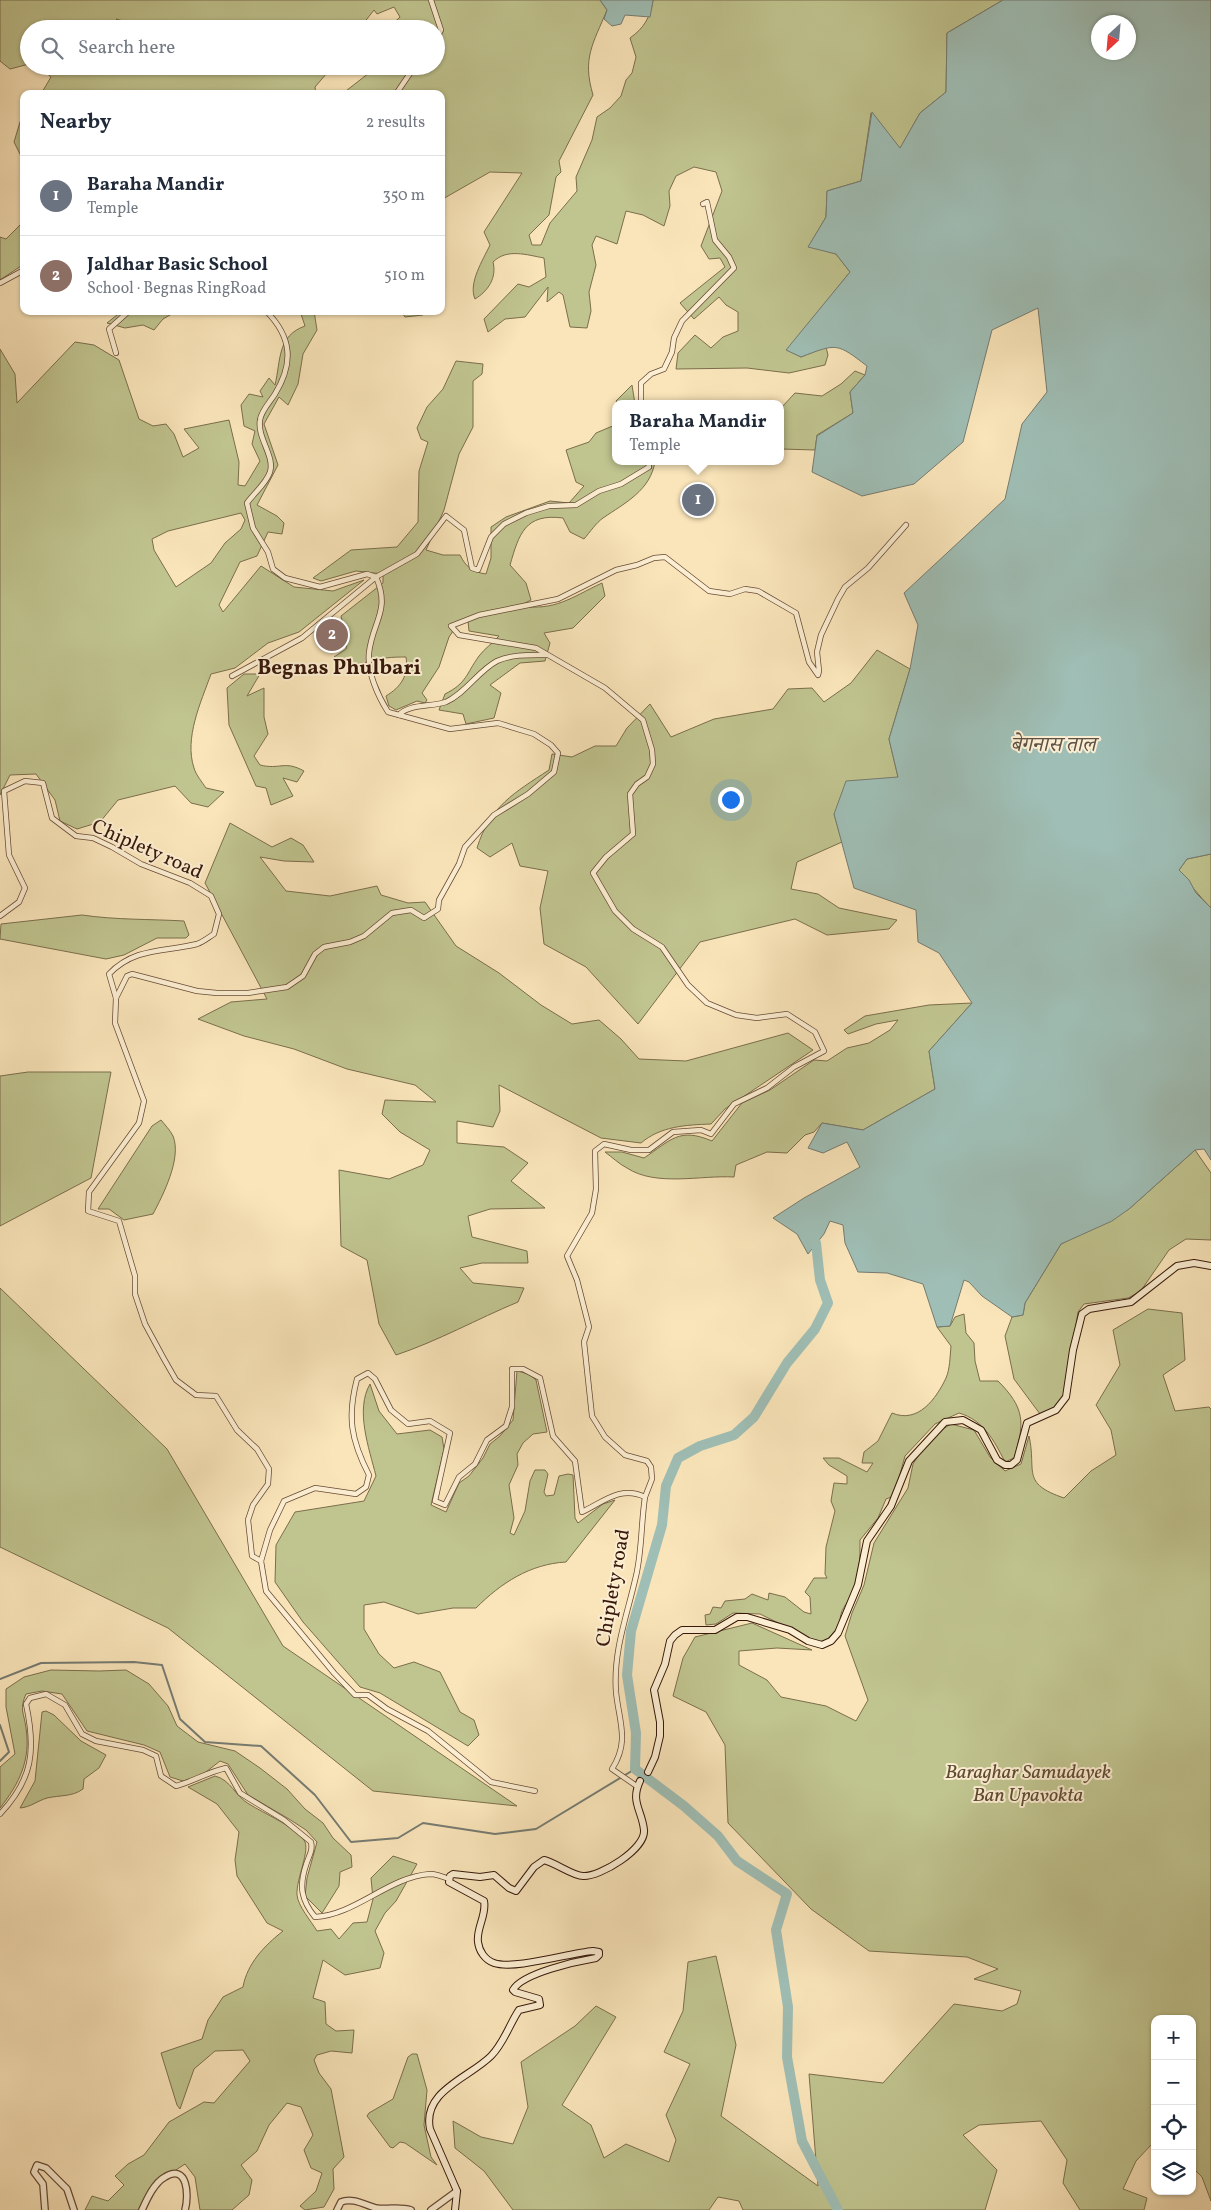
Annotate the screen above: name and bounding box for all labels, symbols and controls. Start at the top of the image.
north arrow [1091,15,1136,60]
search box [20,20,445,75]
icon: search [38,34,66,62]
text: Search here [78,35,175,61]
text: Nearby [40,108,111,137]
text: 2 results [366,112,425,134]
text: Baraha Mandir [87,172,224,198]
text: 1 [53,185,59,207]
text: 350 m [382,185,425,207]
text: Temple [87,198,138,220]
text: Jaldhar Basic School [87,252,268,278]
text: 2 [52,265,60,287]
text: 510 m [384,265,425,287]
text: School · Begnas RingRoad [87,278,266,300]
popup [612,400,784,465]
text: Baraha Mandir [629,409,767,435]
text: Temple [629,435,681,457]
pin: 1 [682,481,714,519]
pin: 2 [316,616,348,654]
district label: Begnas Phulbari [257,654,421,683]
water label: बेगनास ताल [1010,731,1100,760]
your location [718,787,744,813]
street label: Chiplety road [87,813,207,887]
street label: Chiplety road [590,1527,638,1649]
park label: Baraghar Samudayek Ban Upavokta [945,1759,1111,1810]
map controls [1151,2015,1196,2195]
button: + [1151,2015,1196,2060]
button: − [1151,2060,1196,2105]
button: locate [1151,2105,1196,2150]
button: layers [1151,2150,1196,2195]

